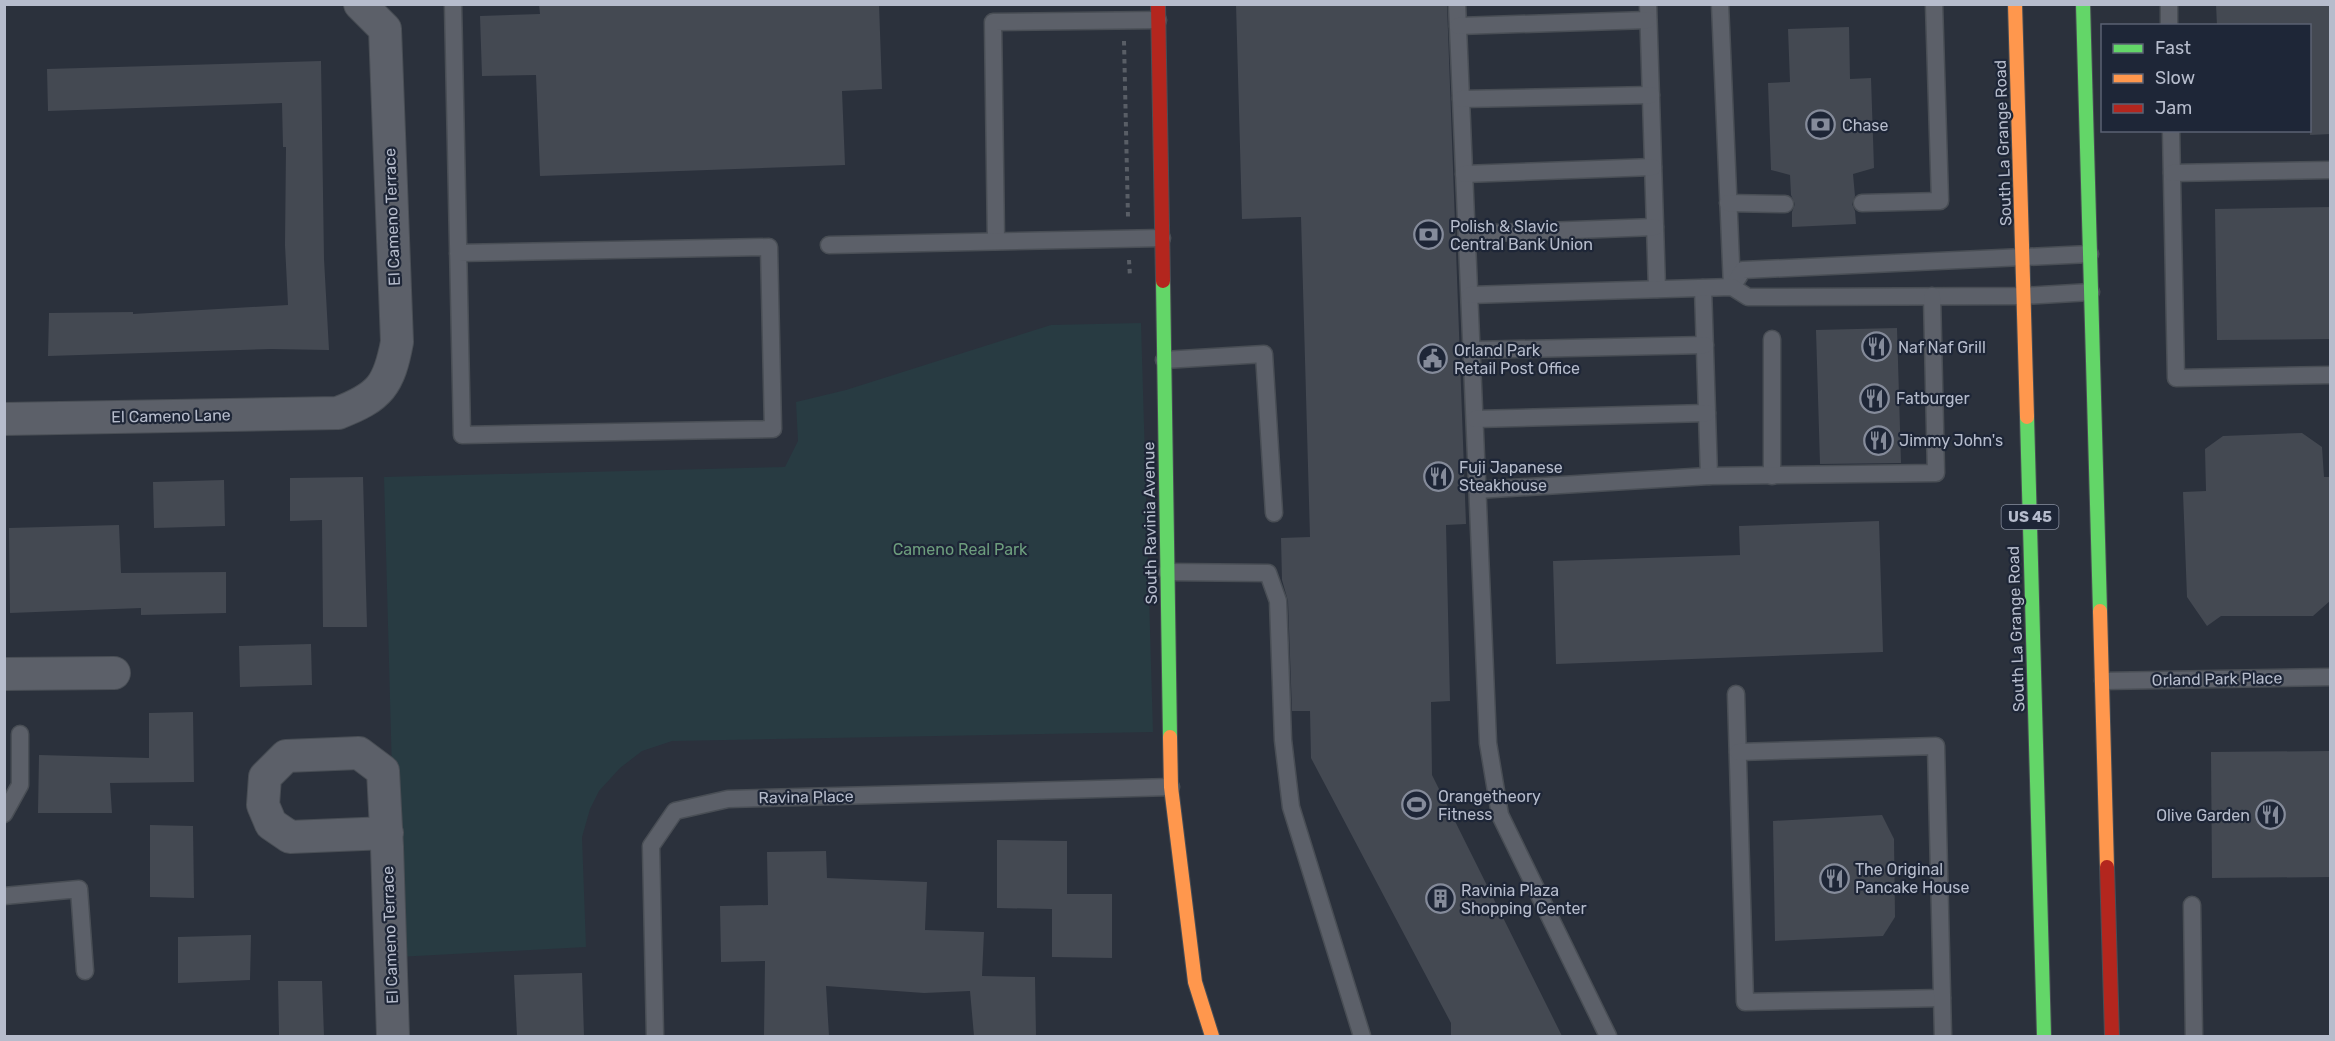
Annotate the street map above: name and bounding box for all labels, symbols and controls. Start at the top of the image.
legend [2101,24,2311,132]
text: Fast [2155,37,2191,59]
street label: South La Grange Road [1991,60,2015,226]
text: Slow [2155,67,2195,89]
text: Jam [2155,97,2192,119]
bank icon: Chase [1805,109,1837,141]
place label: Chase [1842,116,1888,135]
street label: El Cameno Terrace [380,148,404,286]
place label: Polish & Slavic Central Bank Union [1450,217,1593,254]
bank icon: Polish & Slavic Central Bank Union [1413,219,1445,251]
restaurant icon: Naf Naf Grill [1861,331,1893,363]
place label: Naf Naf Grill [1898,338,1986,357]
place label: Orland Park Retail Post Office [1454,341,1580,378]
public building icon: Orland Park Retail Post Office [1417,343,1449,375]
restaurant icon: Fatburger [1859,382,1891,414]
place label: Fatburger [1896,389,1970,408]
street label: El Cameno Lane [111,405,231,427]
restaurant icon: Jimmy John's [1862,424,1894,456]
place label: Jimmy John's [1899,431,2003,450]
street label: South Ravinia Avenue [1139,442,1161,604]
place label: Fuji Japanese Steakhouse [1459,458,1563,495]
restaurant icon: Fuji Japanese Steakhouse [1422,460,1454,492]
road number: US 45 [2002,505,2058,529]
park label: Cameno Real Park [893,540,1028,559]
street label: South La Grange Road [2004,546,2028,712]
street label: Orland Park Place [2152,668,2282,690]
street label: Ravina Place [758,787,854,807]
place label: Orangetheory Fitness [1438,787,1541,824]
sports icon: Orangetheory Fitness [1401,789,1433,821]
restaurant icon: Olive Garden [2255,799,2287,831]
place label: Olive Garden [2156,806,2250,825]
place label: The Original Pancake House [1855,860,1969,897]
restaurant icon: The Original Pancake House [1818,862,1850,894]
street label: El Cameno Terrace [378,866,402,1004]
place label: Ravinia Plaza Shopping Center [1461,881,1586,918]
building icon: Ravinia Plaza Shopping Center [1424,883,1456,915]

